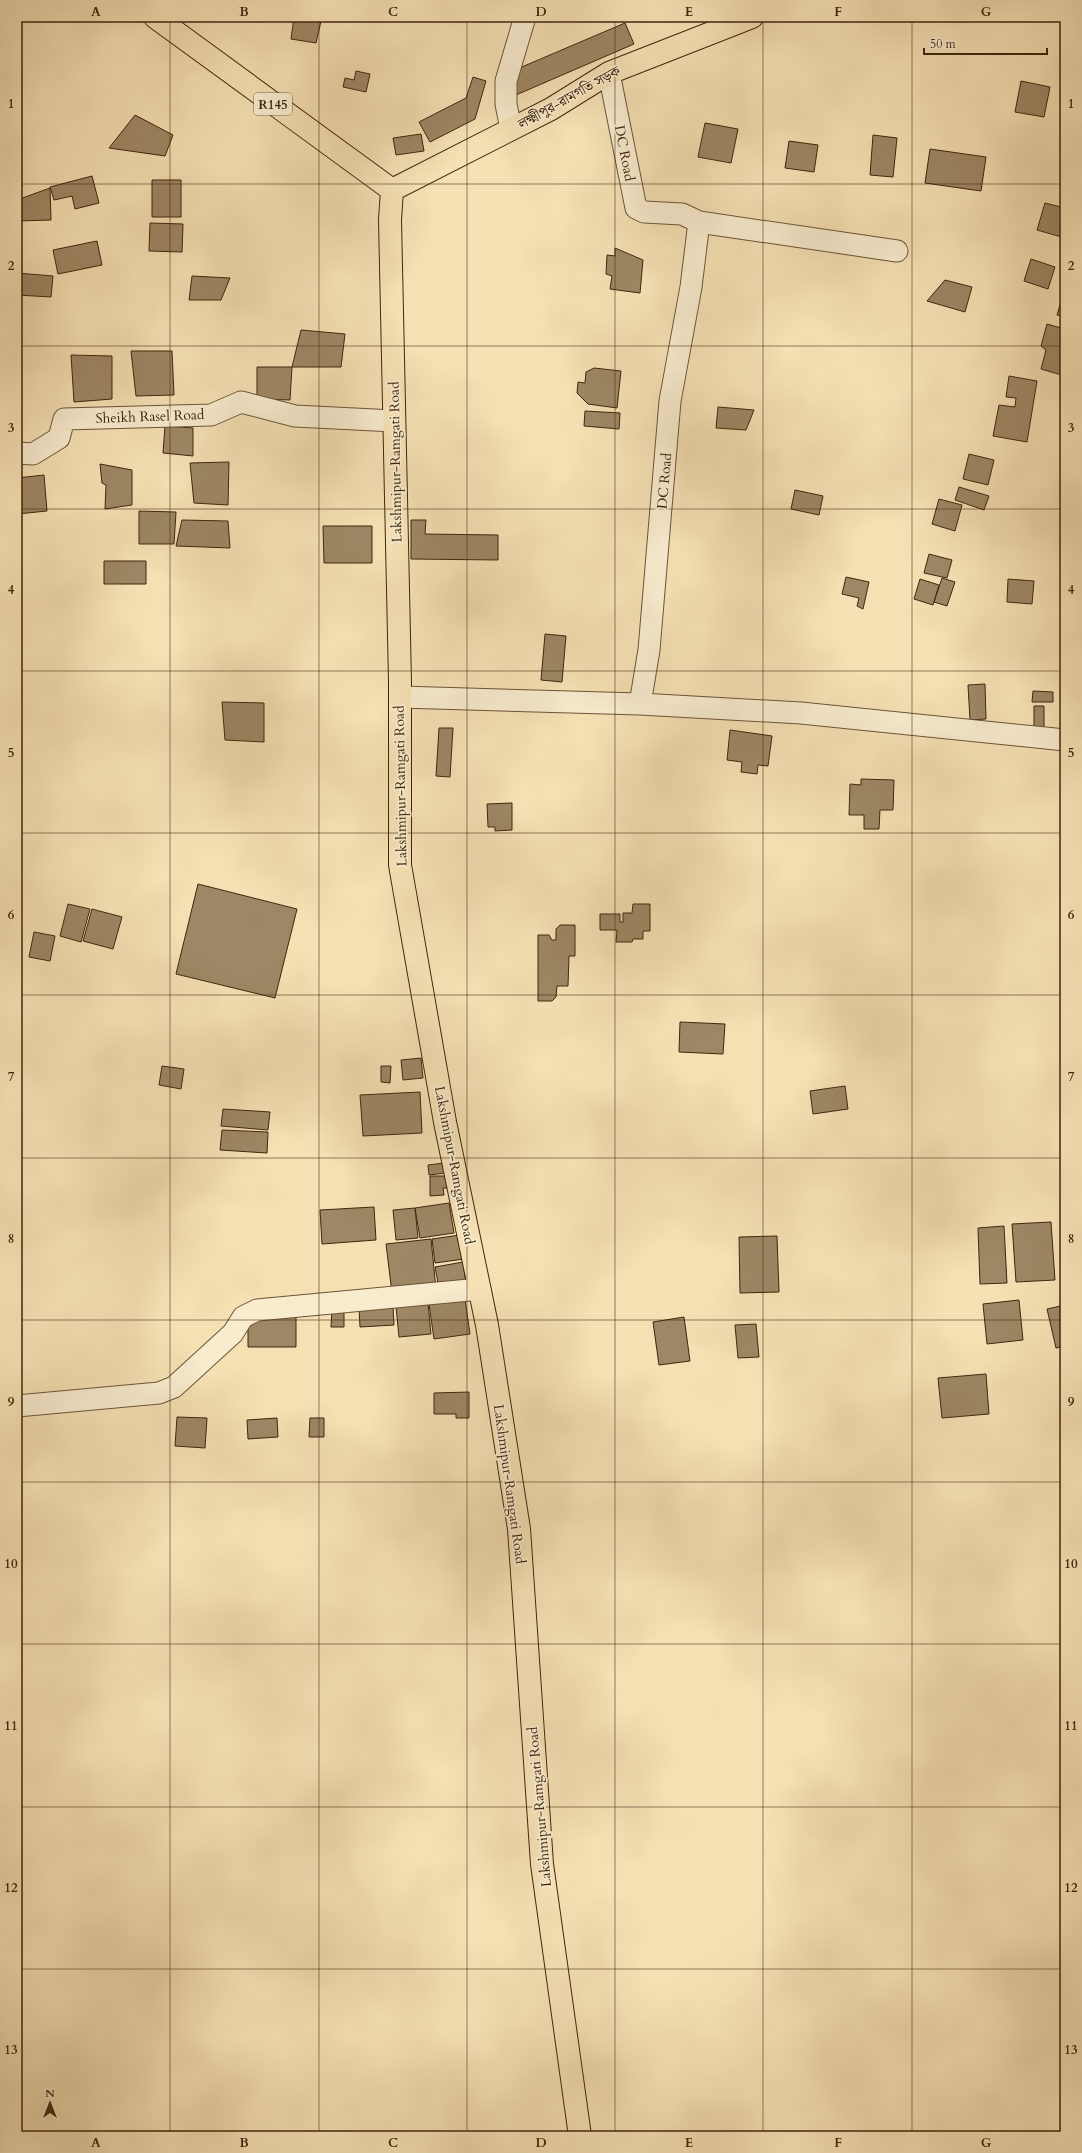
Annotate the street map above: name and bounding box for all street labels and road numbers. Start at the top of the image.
street label: লক্ষ্মীপুর-রামগতি সড়ক [514,61,625,134]
road number: R145 [254,93,292,115]
street label: DC Road [610,123,639,183]
street label: Lakshmipur-Ramgati Road [385,381,406,543]
street label: Sheikh Rasel Road [95,405,205,428]
street label: DC Road [653,451,676,510]
street label: Lakshmipur-Ramgati Road [390,705,411,867]
street label: Lakshmipur-Ramgati Road [430,1084,479,1246]
street label: Lakshmipur-Ramgati Road [489,1403,530,1566]
street label: Lakshmipur-Ramgati Road [523,1725,556,1888]

